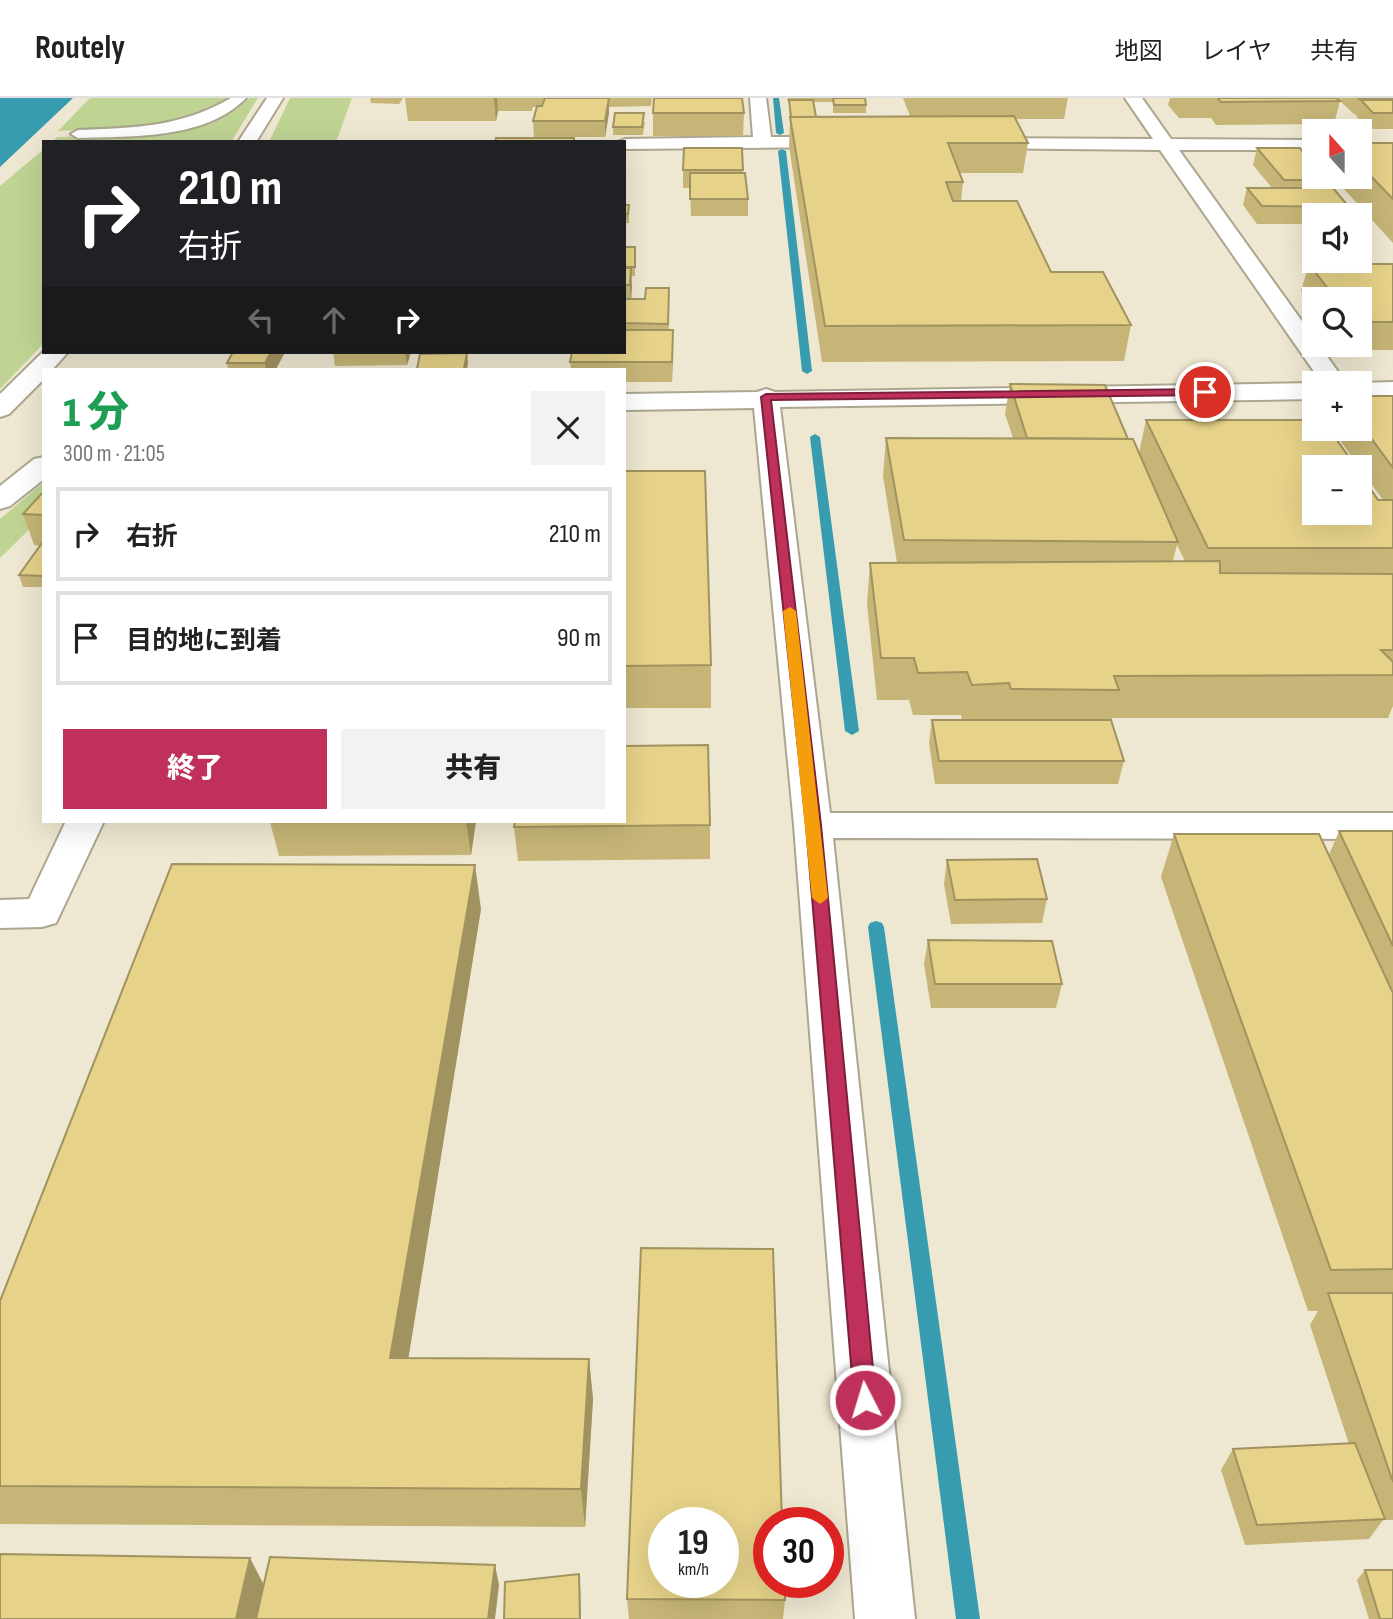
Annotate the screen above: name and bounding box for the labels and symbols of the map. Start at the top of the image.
north arrow [1302,119,1372,189]
pin [1175,362,1235,422]
position arrow [828,1363,902,1437]
speed limit sign: 30 [753,1507,844,1598]

